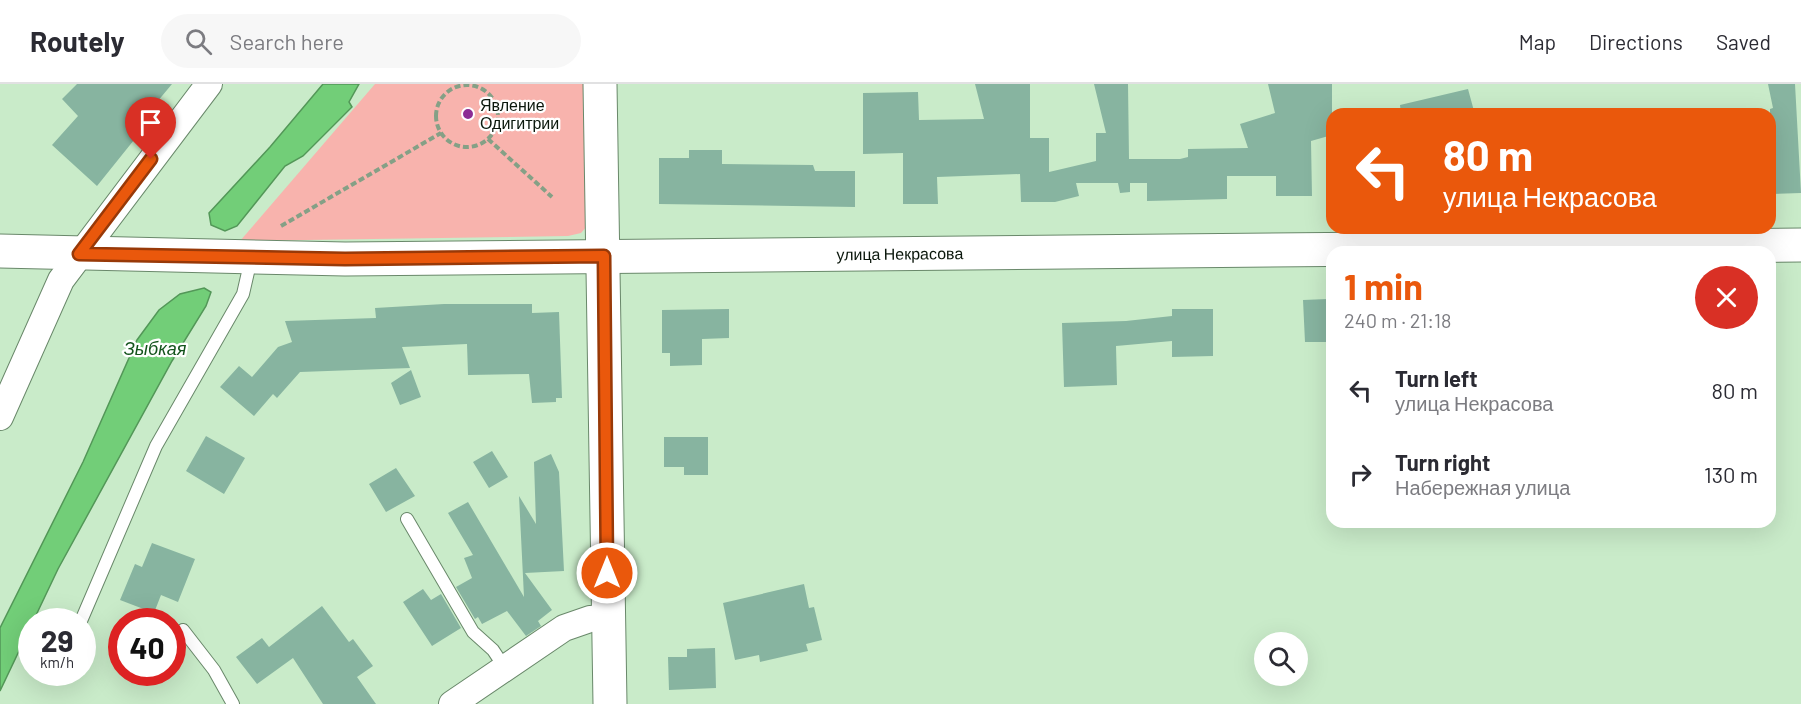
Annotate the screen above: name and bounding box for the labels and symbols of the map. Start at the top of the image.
place label: Явление Одигитрии [480,95,559,132]
pin [125,97,176,159]
marker: Явление Одигитрии [461,107,475,121]
street label: улица Некрасова [836,243,963,263]
water label: Зыбкая [124,337,187,359]
position arrow [575,541,639,605]
speed limit sign: 40 [108,608,186,686]

